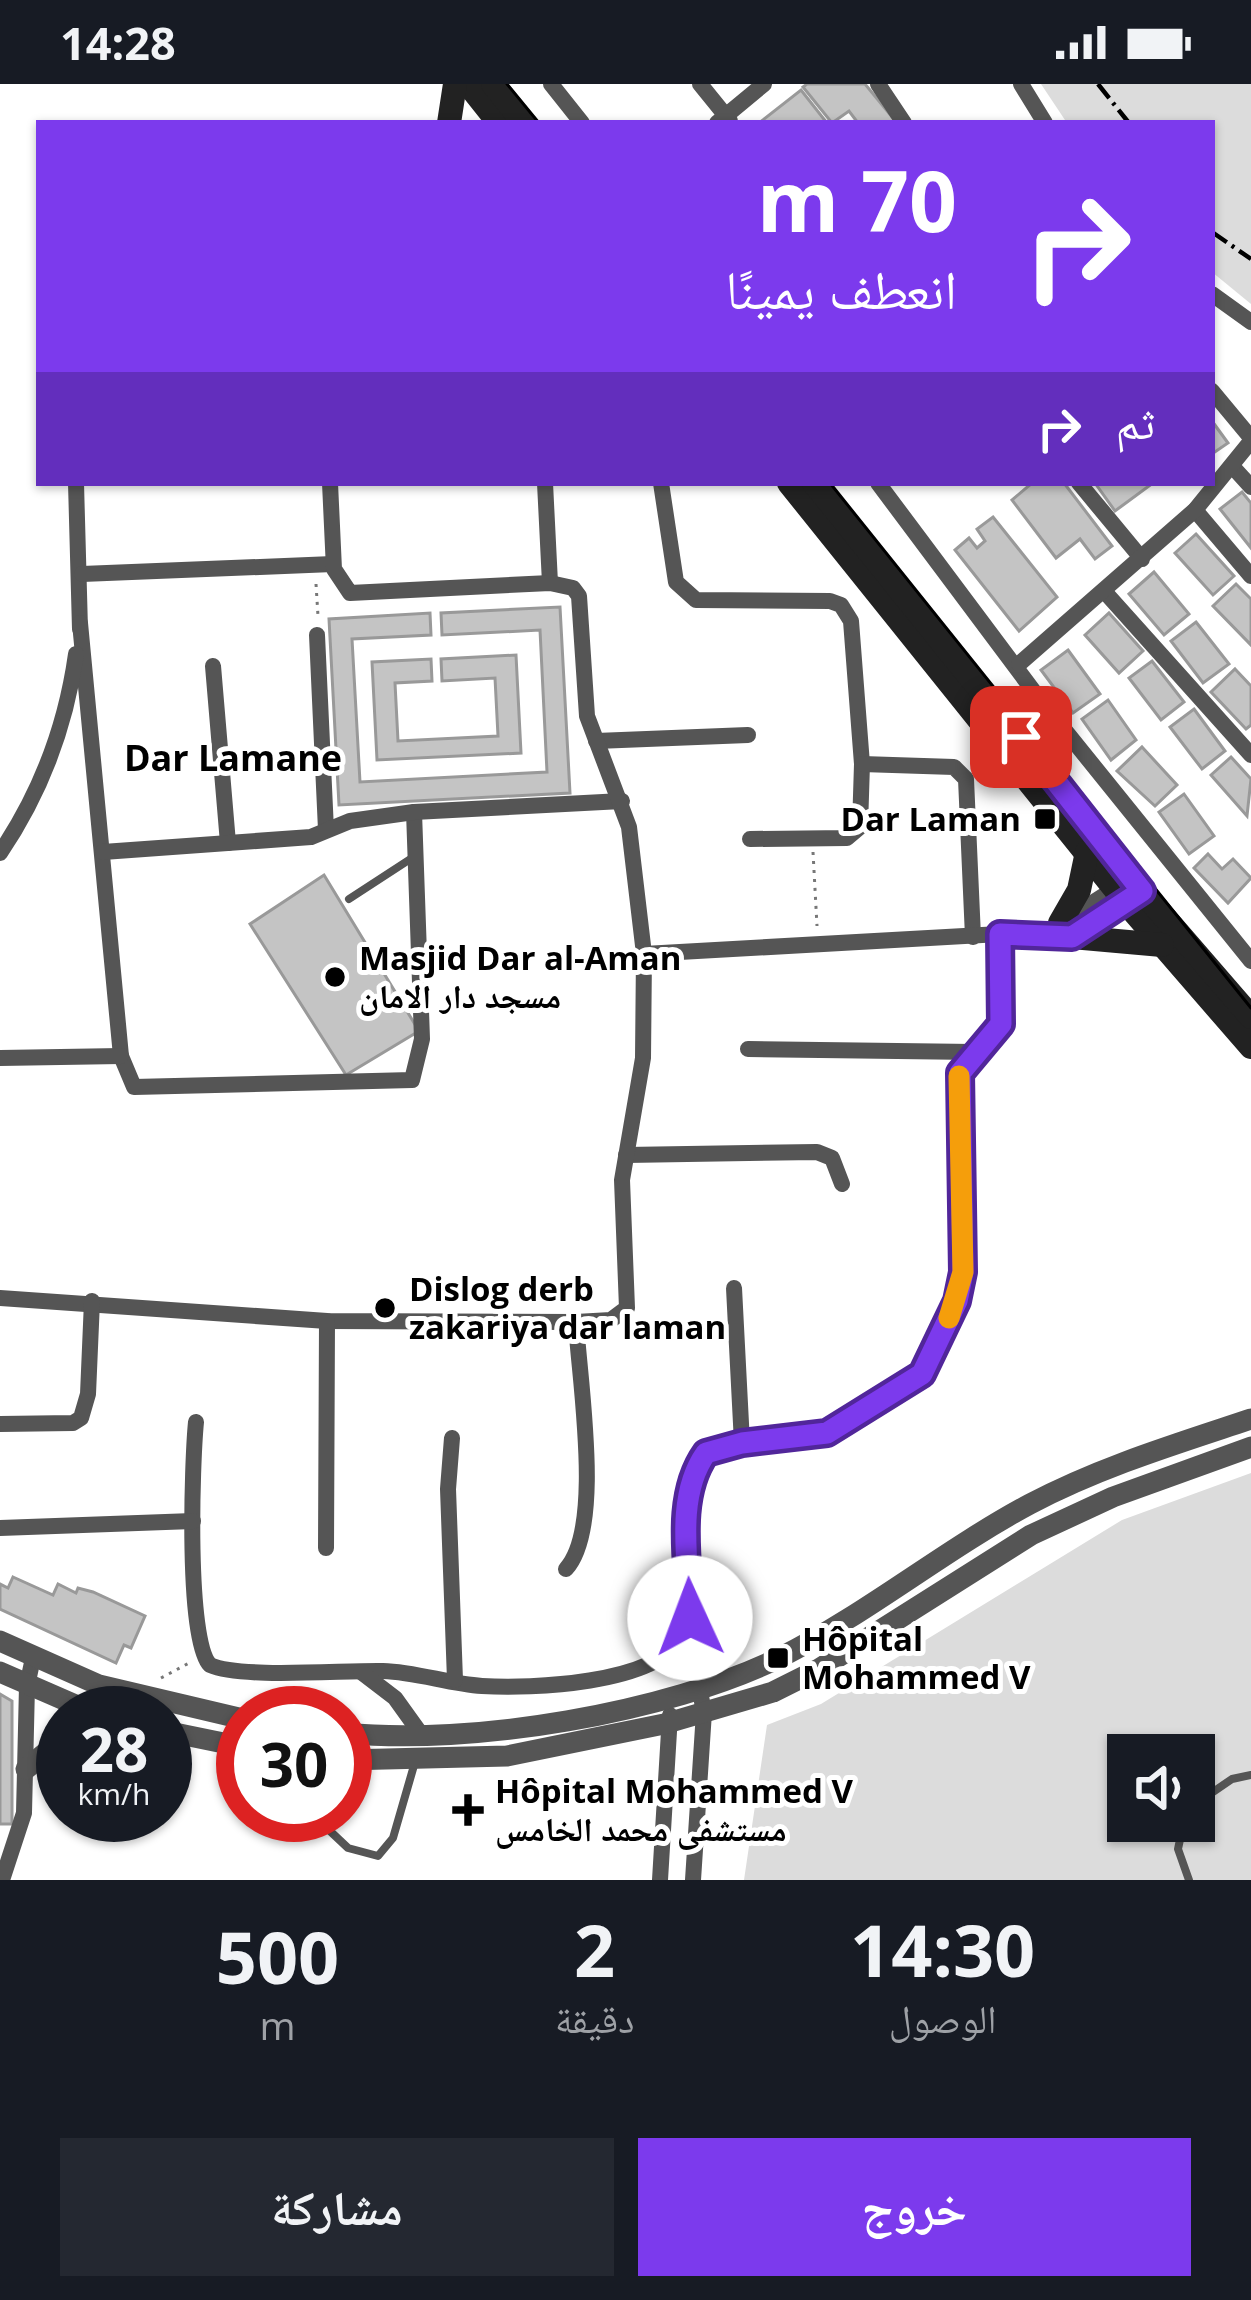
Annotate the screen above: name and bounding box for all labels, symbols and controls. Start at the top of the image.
text: 14:28 [60,12,176,73]
text: 70 m [757,142,957,257]
icon: right [999,168,1155,324]
text: انعطف يمينًا [725,251,957,325]
text: ثم [1116,391,1155,452]
icon: right [1026,396,1092,462]
pin [970,686,1072,788]
icon: arrive [988,704,1054,770]
district label: Dar Lamane [124,733,342,782]
place label: Dar Laman [840,796,1021,841]
marker: Dar Laman [1032,806,1058,832]
place label: Masjid Dar al-Aman مسجد دار الامان [359,935,681,1018]
marker: Masjid Dar al-Aman مسجد دار الامان [322,964,348,990]
place label: Dislog derb zakariya dar laman [409,1266,726,1349]
marker: Dislog derb zakariya dar laman [372,1295,398,1321]
position arrow [627,1555,753,1681]
place label: Hôpital Mohammed V [802,1616,1031,1699]
marker: Hôpital Mohammed V [765,1645,791,1671]
speed limit sign: 30 [216,1686,372,1842]
text: 28 [80,1708,148,1790]
map controls [1107,1734,1215,1842]
button: sound [1107,1734,1215,1842]
place label: Hôpital Mohammed V مستشفى محمد الخامس [495,1768,853,1851]
text: km/h [78,1773,150,1814]
marker: Hôpital Mohammed V مستشفى محمد الخامس [452,1794,484,1826]
text: 2 [574,1900,615,1998]
text: 14:30 [850,1900,1035,1998]
text: 500 [216,1907,339,2005]
text: دقيقة [555,1991,634,2044]
text: الوصول [889,1991,997,2044]
text: m [259,1998,296,2051]
button: مشاركة [60,2138,614,2276]
button: خروج [638,2138,1191,2276]

